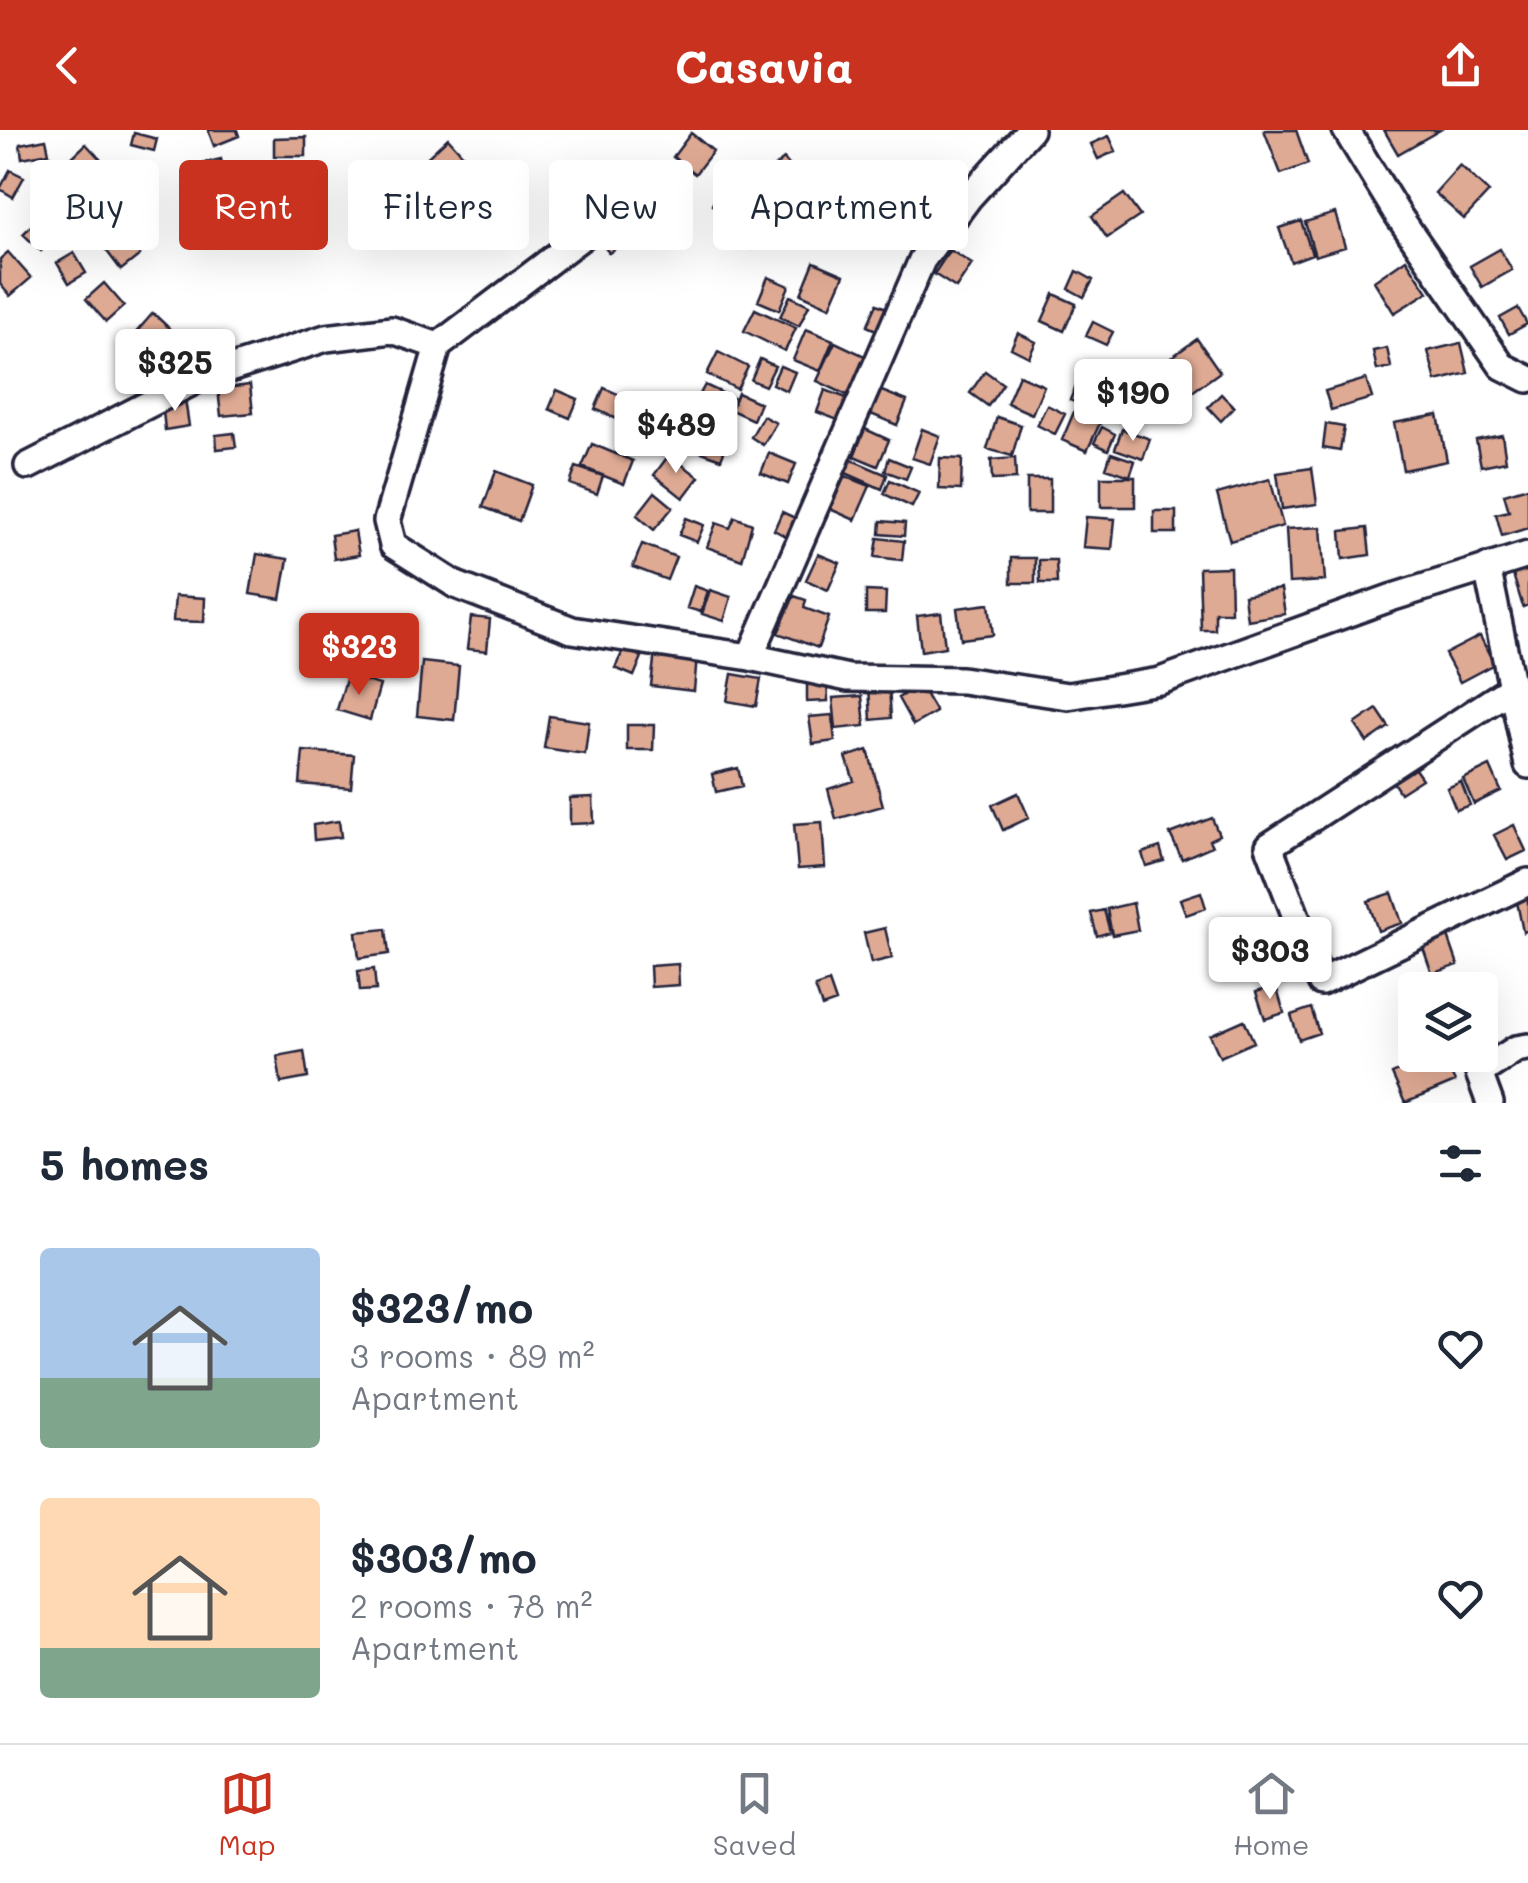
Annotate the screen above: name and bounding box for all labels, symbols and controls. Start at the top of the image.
text: Casavia [675,36,853,94]
icon: back [40,38,95,93]
icon: share [1433,38,1488,93]
chip: Buy [30,160,159,250]
chip: Rent [179,160,328,250]
chip: Filters [348,160,529,250]
chip: New [549,160,693,250]
chip: Apartment [713,160,968,250]
pin: $325 [116,329,234,414]
text: $325 [137,340,213,382]
pin: $190 [1074,359,1192,444]
text: $190 [1096,370,1170,412]
pin: $489 [617,391,735,476]
text: $489 [636,402,716,444]
pin: $323 [300,613,418,698]
text: $323 [321,624,397,666]
pin: $303 [1211,917,1329,1002]
text: $303 [1231,928,1309,970]
map controls [1398,972,1498,1072]
button: layers [1398,972,1498,1072]
text: 5 homes [40,1136,209,1191]
icon: filters [1433,1136,1488,1191]
text: $323/mo [350,1279,533,1334]
icon: home [120,1288,240,1408]
icon: heart [1433,1321,1488,1376]
text: 3 rooms · 89 m² [350,1334,595,1376]
text: Apartment [350,1376,519,1418]
text: $303/mo [350,1529,537,1584]
icon: home [120,1538,240,1658]
icon: heart [1433,1571,1488,1626]
text: 2 rooms · 78 m² [350,1584,593,1626]
text: Apartment [350,1626,519,1668]
tab: Map [219,1766,276,1862]
tab: Saved [713,1766,796,1862]
tab: Home [1233,1766,1309,1862]

